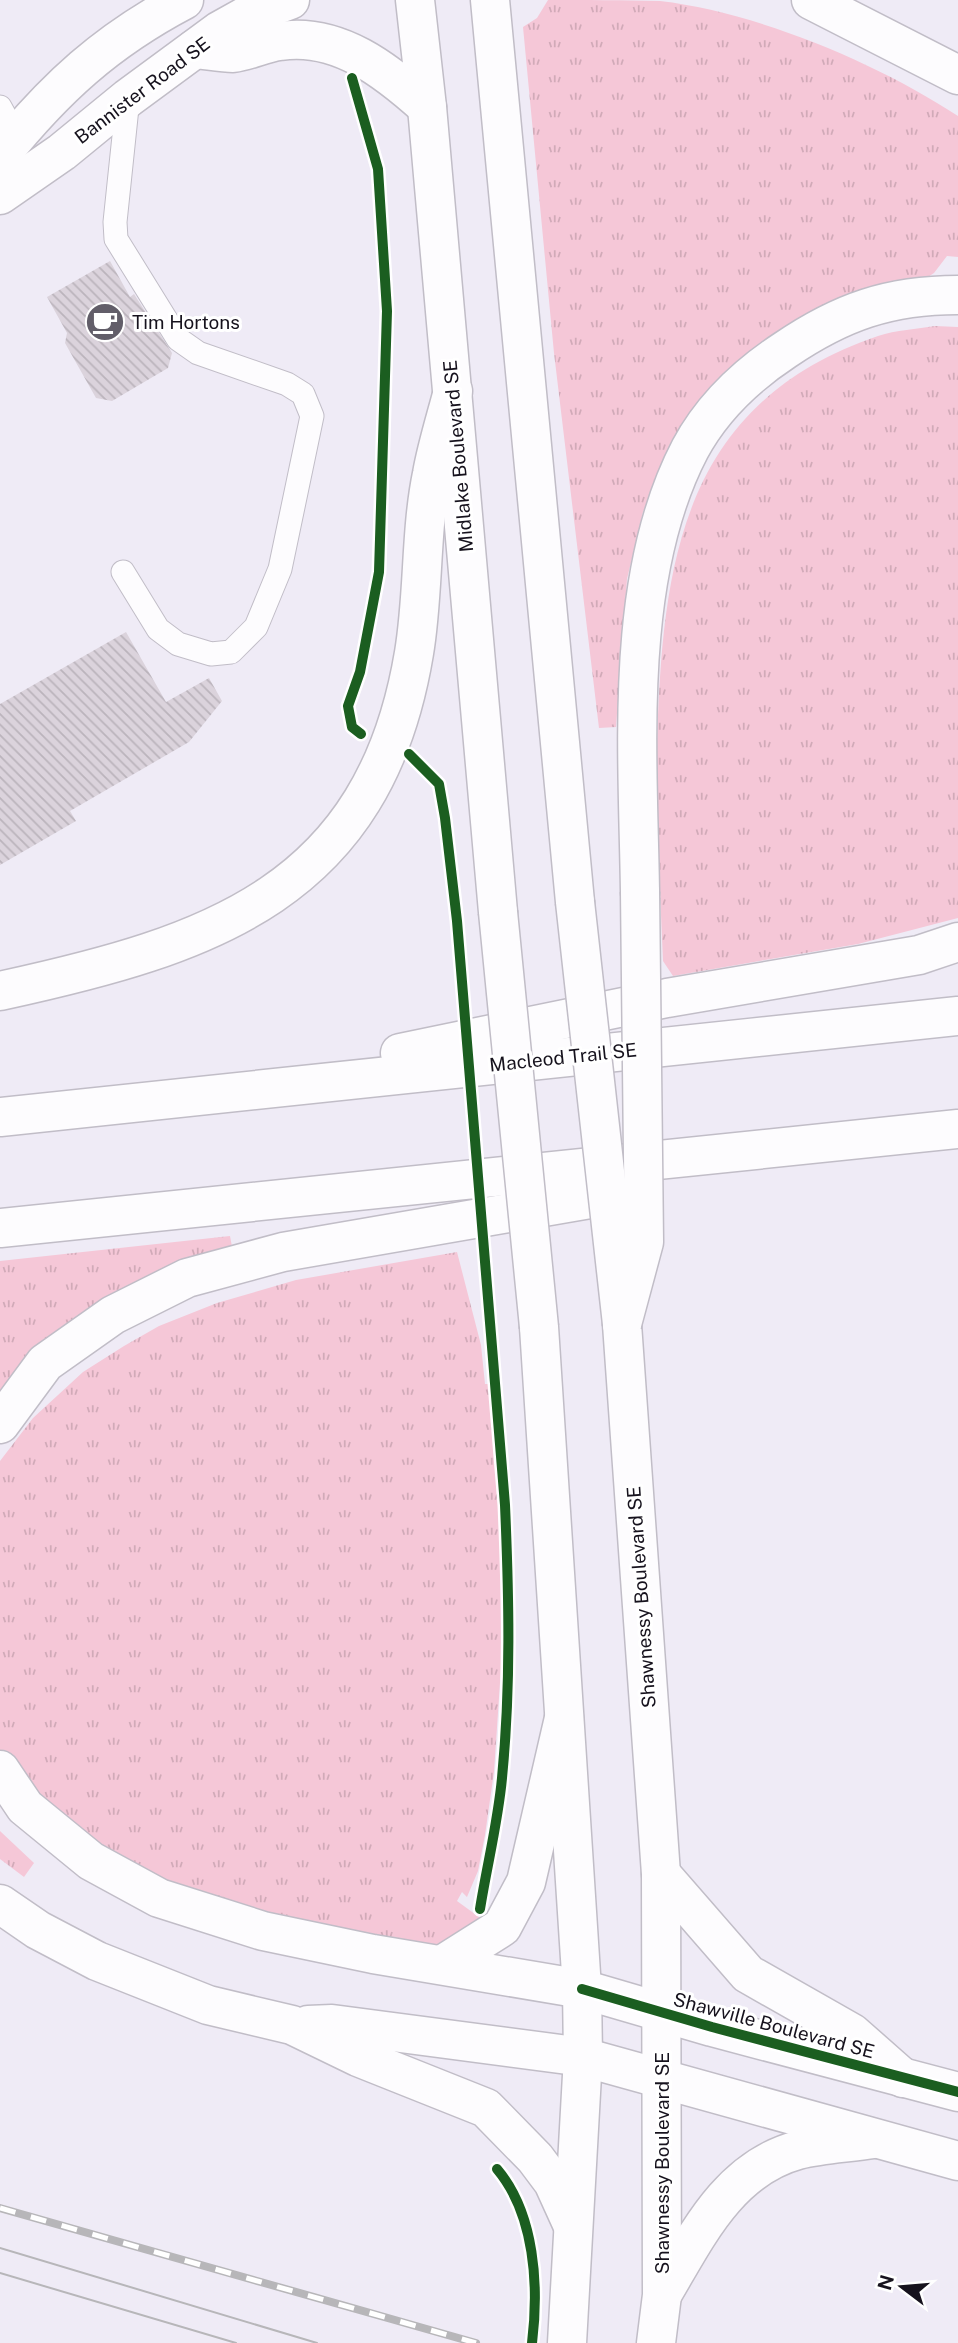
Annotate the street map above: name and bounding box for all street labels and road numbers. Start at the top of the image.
street label: Bannister Road SE [70,32,214,148]
street label: Midlake Boulevard SE [439,359,477,553]
street label: Macleod Trail SE [488,1038,638,1076]
street label: Shawnessy Boulevard SE [622,1485,660,1709]
street label: Shawville Boulevard SE [671,1988,877,2062]
street label: Shawnessy Boulevard SE [651,2052,673,2274]

